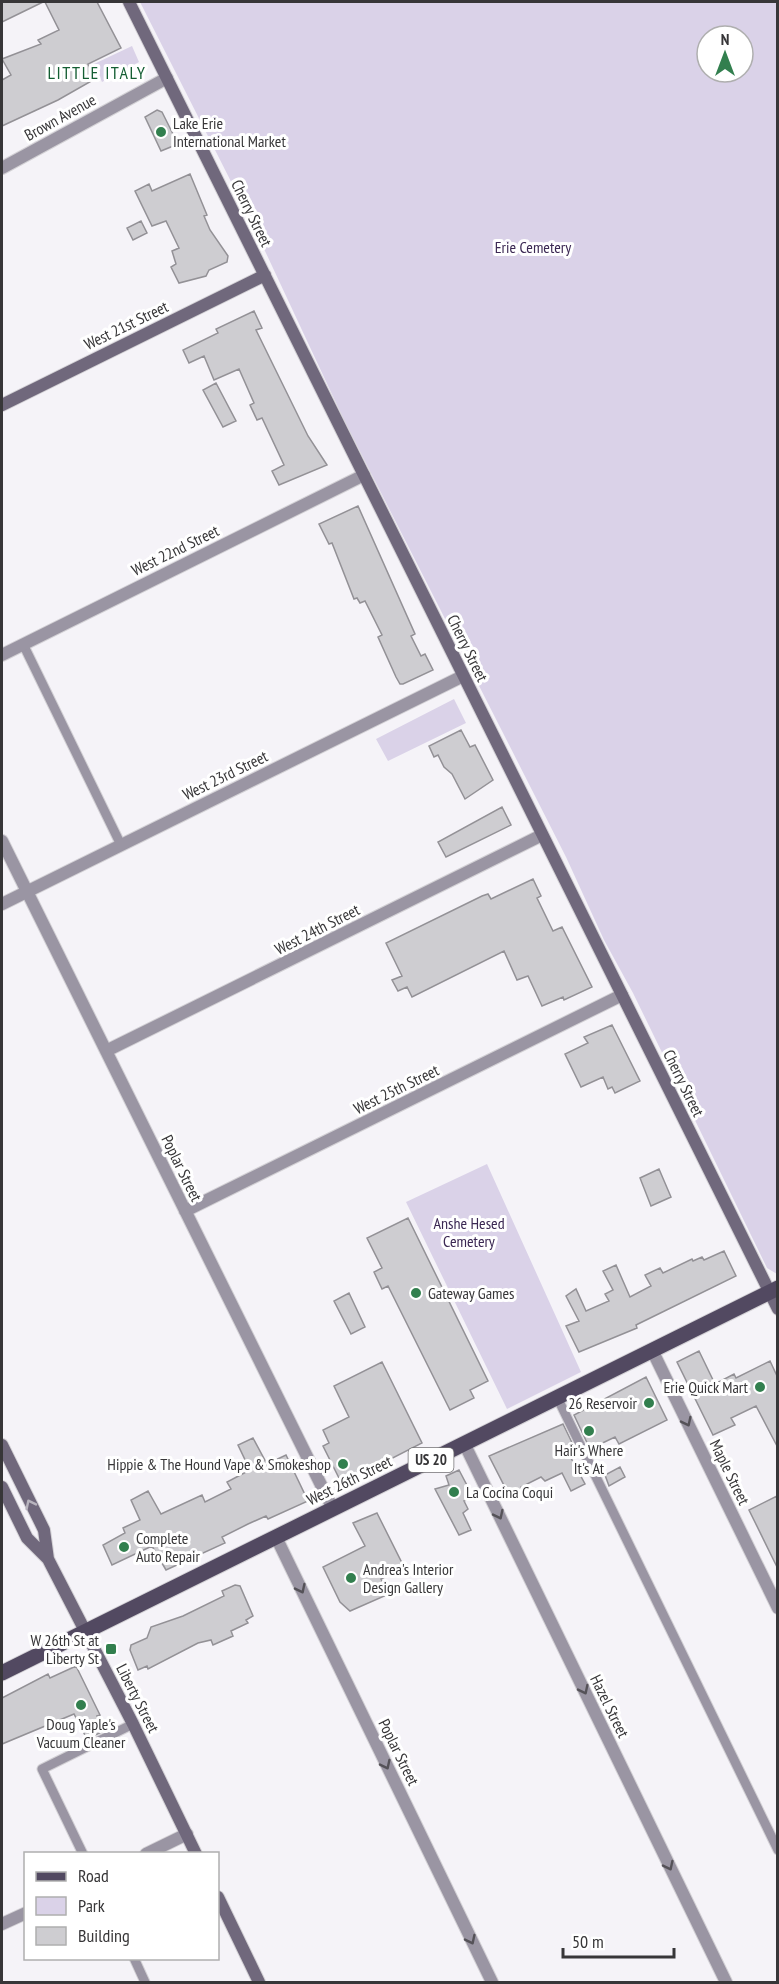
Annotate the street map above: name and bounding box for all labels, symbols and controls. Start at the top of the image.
north arrow [695,24,755,84]
text: N [721,29,729,49]
district label: LITTLE ITALY [48,61,146,84]
street label: Brown Avenue [21,89,99,145]
place label: Lake Erie International Market [173,113,286,151]
marker: Lake Erie International Market [154,125,168,139]
street label: Cherry Street [227,176,277,250]
park label: Erie Cemetery [495,237,571,257]
street label: West 21st Street [81,296,172,354]
street label: West 22nd Street [128,520,223,580]
street label: Cherry Street [443,611,493,685]
street label: West 23rd Street [179,746,271,804]
street label: West 24th Street [271,899,363,959]
street label: Cherry Street [659,1046,709,1120]
street label: West 25th Street [350,1060,442,1118]
street label: Poplar Street [157,1131,207,1205]
park label: Anshe Hesed Cemetery [433,1213,505,1251]
place label: Gateway Games [428,1283,515,1303]
marker: Gateway Games [409,1286,423,1300]
place label: Erie Quick Mart [663,1377,749,1397]
marker: Erie Quick Mart [753,1380,767,1394]
place label: 26 Reservoir [568,1393,638,1413]
marker: 26 Reservoir [642,1396,656,1410]
one-way arrow [680,1415,691,1426]
marker: Hair's Where It's At [582,1424,596,1438]
street label: Maple Street [706,1436,755,1509]
place label: Hair's Where It's At [555,1440,623,1478]
road number: US 20 [408,1448,454,1472]
street label: West 26th Street [303,1451,395,1509]
place label: Hippie & The Hound Vape & Smokeshop [107,1454,331,1474]
marker: Hippie & The Hound Vape & Smokeshop [336,1457,350,1471]
place label: La Cocina Coqui [466,1482,553,1502]
marker: La Cocina Coqui [447,1485,461,1499]
one-way arrow [26,1499,38,1510]
one-way arrow [492,1508,503,1519]
place label: Complete Auto Repair [136,1528,201,1566]
marker: Complete Auto Repair [117,1540,131,1554]
place label: Andrea's Interior Design Gallery [363,1559,454,1597]
marker: Andrea's Interior Design Gallery [344,1571,358,1585]
one-way arrow [294,1583,306,1594]
place label: W 26th St at Liberty St [31,1630,100,1668]
marker: W 26th St at Liberty St [104,1642,118,1656]
street label: Liberty Street [112,1660,164,1736]
street label: Hazel Street [586,1671,634,1741]
one-way arrow [577,1684,588,1695]
marker: Doug Yaple's Vacuum Cleaner [74,1698,88,1712]
place label: Doug Yaple's Vacuum Cleaner [36,1714,126,1752]
street label: Poplar Street [374,1715,424,1789]
one-way arrow [379,1758,391,1769]
legend [24,1852,219,1960]
one-way arrow [662,1859,674,1870]
text: Road [78,1864,109,1887]
text: Park [78,1894,105,1917]
scale bar [563,1921,674,1959]
text: Building [78,1924,130,1947]
text: 50 m [572,1930,604,1953]
one-way arrow [464,1934,476,1945]

